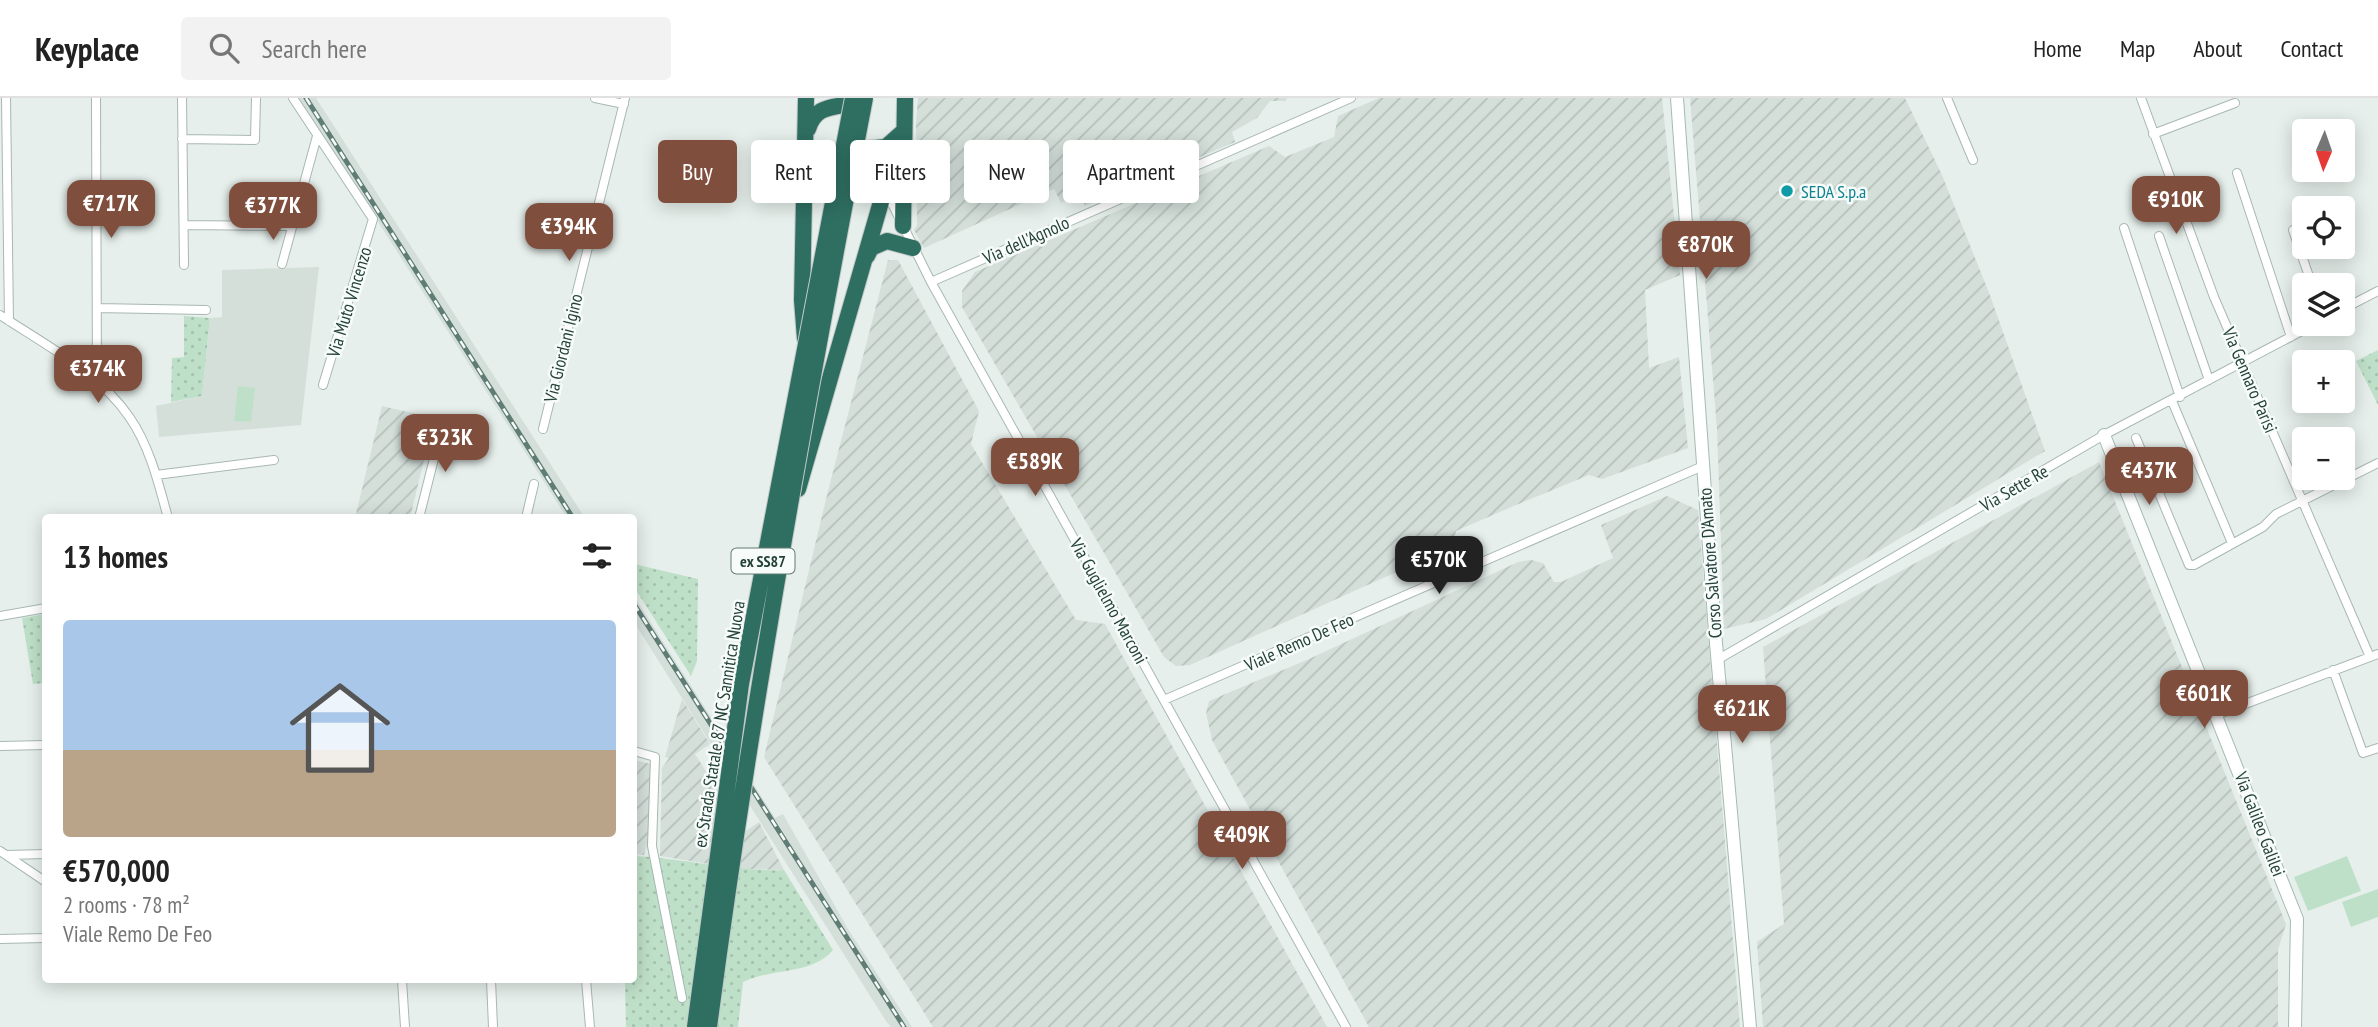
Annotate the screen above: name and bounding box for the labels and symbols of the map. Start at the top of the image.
north arrow [2292,119,2356,182]
pin: €910K [2127,176,2225,236]
pin: €717K [62,180,160,240]
place label: SEDA S.p.a [1801,180,1866,203]
pin: €377K [224,183,322,242]
marker: SEDA S.p.a [1779,183,1795,199]
pin: €394K [520,204,618,263]
street label: Via dell'Agnolo [978,211,1073,270]
pin: €870K [1657,222,1755,281]
street label: Via Muto Vincenzo [321,244,377,361]
street label: Via Giordani Igino [538,291,588,406]
street label: Via Gennaro Parisi [2217,323,2283,436]
pin: €374K [49,345,147,405]
pin: €323K [396,414,494,474]
pin: €589K [986,438,1084,498]
pin: €437K [2100,448,2198,507]
street label: Via Sette Re [1975,459,2052,517]
street label: Corso Salvatore D'Amato [1693,487,1727,639]
street label: Via Guglielmo Marconi [1065,533,1153,668]
pin: €570K [1390,536,1488,596]
road number: ex SS87 [732,548,794,574]
street label: ex Strada Statale 87 NC Sannitica Nuova [688,599,750,849]
street label: Viale Remo De Feo [1240,608,1357,677]
pin: €601K [2155,670,2253,730]
pin: €621K [1693,686,1791,745]
street label: Via Galileo Galilei [2229,768,2290,880]
pin: €409K [1193,812,1291,871]

